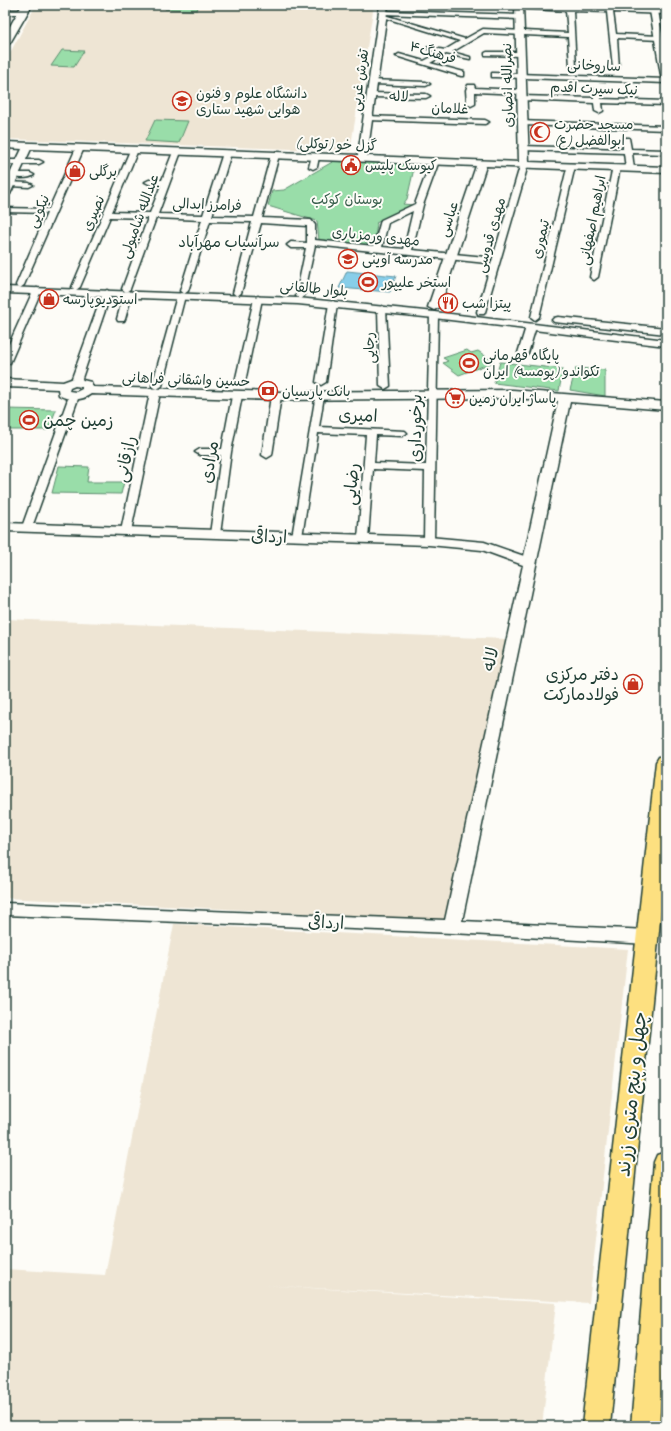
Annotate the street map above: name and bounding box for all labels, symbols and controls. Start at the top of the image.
street label: فرهنگ۴ [408,38,458,67]
street label: نصرالله انصاری [498,42,517,128]
street label: تفرش غربی [347,47,372,112]
street label: ساروخانی [567,56,621,75]
street label: نیک سیرت اقدم [550,78,638,101]
place label: دانشگاه علوم و فنون هوایی شهید ستاری [196,85,308,118]
street label: لاله [389,88,409,105]
school or university icon: دانشگاه علوم و فنون هوایی شهید ستاری [171,90,193,112]
street label: غلامان [431,99,469,118]
place label: مسجد حضرت ابوالفضل (ع) [554,116,633,150]
mosque icon: مسجد حضرت ابوالفضل (ع) [529,121,551,143]
street label: گزل خو (توکلی) [295,135,377,154]
public building icon: کیوسک پلیس [340,154,362,176]
place label: کیوسک پلیس [365,157,437,175]
shop icon: برگلی [64,160,86,182]
place label: برگلی [89,163,117,180]
street label: عبدالله شامبولی [116,172,163,261]
street label: ابراهیم اصفهانی [575,174,611,267]
park label: بوستان کوکب [311,191,383,208]
street label: نیکویی [24,192,53,230]
street label: نصیری [78,193,109,234]
street label: فرامرز ابدالی [172,195,242,214]
street label: مهدی قدوسی [472,196,509,275]
street label: عباسی [435,199,462,239]
street label: تیموری [528,217,553,260]
street label: مهدی ورمزیاری [331,223,421,250]
district label: سرآسیاب مهرآباد [178,233,280,252]
school or university icon: مدرسه آوینی [337,248,359,270]
place label: مدرسه آوینی [362,251,433,268]
sports icon: استخر علیپور [357,271,379,293]
place label: استخر علیپور [381,274,451,292]
street label: بلوار طالقانی [279,277,349,300]
shop icon: استودیوپارسه [38,288,60,310]
place label: استودیوپارسه [63,291,138,309]
restaurant icon: پیتزا شب [437,292,459,314]
place label: پیتزا شب [462,295,511,313]
street label: رجایی [360,332,379,364]
place label: پایگاه قهرمانی تکواندو (پومسه) ایران [483,347,600,381]
sports icon: پایگاه قهرمانی تکواندو (پومسه) ایران [458,352,480,374]
street label: حسین واشقانی فراهانی [122,369,250,390]
bank icon: بانک پارسیان [257,380,279,402]
place label: بانک پارسیان [282,383,351,401]
supermarket icon: پاساژ ایران زمین [444,387,466,409]
place label: پاساژ ایران زمین [469,390,556,408]
street label: برخورداری [404,394,428,462]
street label: امیری [338,404,378,427]
sports icon: زمین چمن [18,409,40,431]
place label: زمین چمن [43,410,113,431]
street label: رازقانی [110,434,141,484]
street label: مرادی [196,439,223,485]
street label: رضایی [339,462,364,506]
street label: ارداقی [251,524,287,548]
street label: لاله [478,645,503,673]
place label: دفتر مرکزی فولادمارکت [543,664,619,706]
shop icon: دفتر مرکزی فولادمارکت [622,673,644,695]
street label: ارداقی [308,910,344,934]
street label: چهل و پنج متری زرند [610,1010,654,1178]

